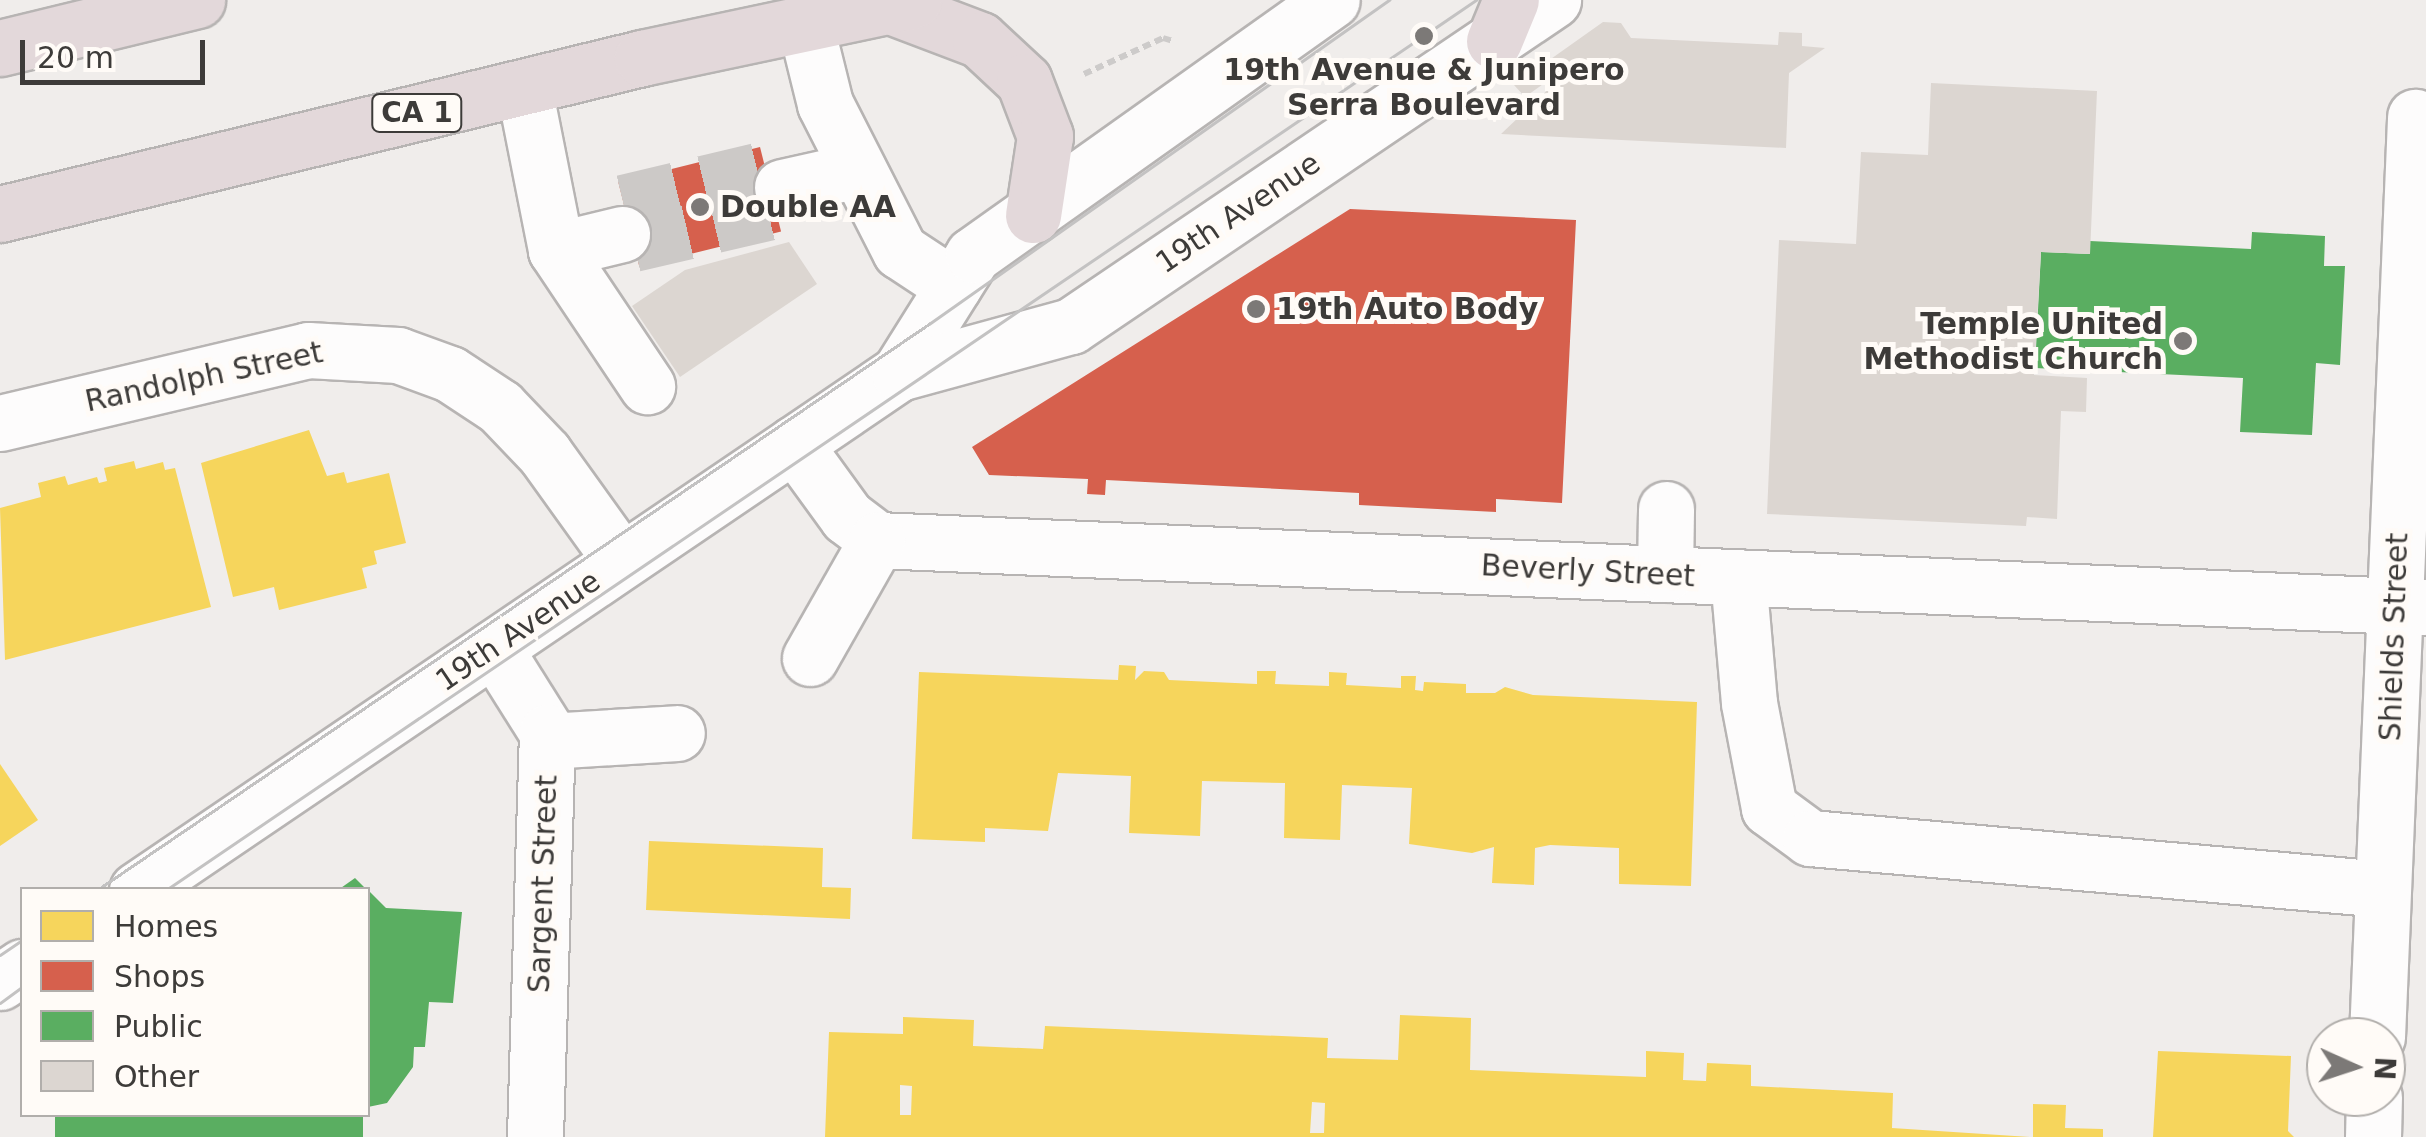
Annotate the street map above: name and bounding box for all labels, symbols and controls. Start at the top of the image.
scale bar [25,20,210,82]
marker: 19th Avenue & Junipero Serra Boulevard [1413,25,1435,47]
text: 20 m [37,40,114,75]
place label: 19th Avenue & Junipero Serra Boulevard [1223,52,1625,122]
road number: CA 1 [370,90,464,136]
street label: 19th Avenue [1149,145,1327,281]
place label: Double AA [720,189,896,225]
marker: Double AA [689,196,711,218]
place label: 19th Auto Body [1276,291,1538,327]
marker: 19th Auto Body [1245,298,1267,320]
place label: Temple United Methodist Church [1863,306,2163,376]
marker: Temple United Methodist Church [2172,330,2194,352]
street label: Randolph Street [82,334,326,420]
street label: Shields Street [2372,532,2416,742]
street label: Beverly Street [1480,547,1696,595]
street label: 19th Avenue [429,563,607,699]
street label: Sargent Street [521,774,565,994]
legend [20,887,370,1117]
text: Homes [114,909,218,944]
text: Shops [114,959,205,994]
text: Public [114,1009,203,1044]
north arrow [2306,1017,2406,1117]
text: N [2367,1056,2402,1081]
text: Other [114,1059,199,1094]

